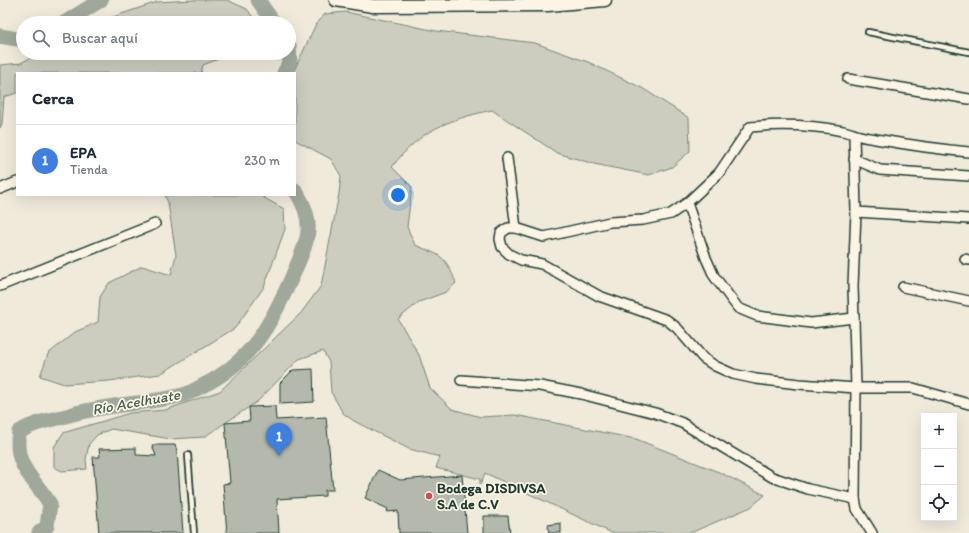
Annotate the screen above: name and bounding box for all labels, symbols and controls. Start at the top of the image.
search box [16,16,296,60]
icon: search [30,27,52,49]
text: Buscar aquí [62,29,138,47]
text: Cerca [32,88,74,108]
text: EPA [70,144,96,162]
text: 1 [42,153,48,168]
text: 230 m [244,153,280,168]
text: Tienda [70,162,108,177]
your location [388,185,408,205]
water label: Río Acelhuate [91,385,182,419]
map controls [921,413,957,521]
button: + [921,413,957,449]
pin: 1 [266,423,292,456]
button: − [921,449,957,485]
place label: Bodega DISDIVSA S.A de C.V [437,480,546,513]
button: locate [921,485,957,521]
marker: Bodega DISDIVSA S.A de C.V [424,491,434,501]

